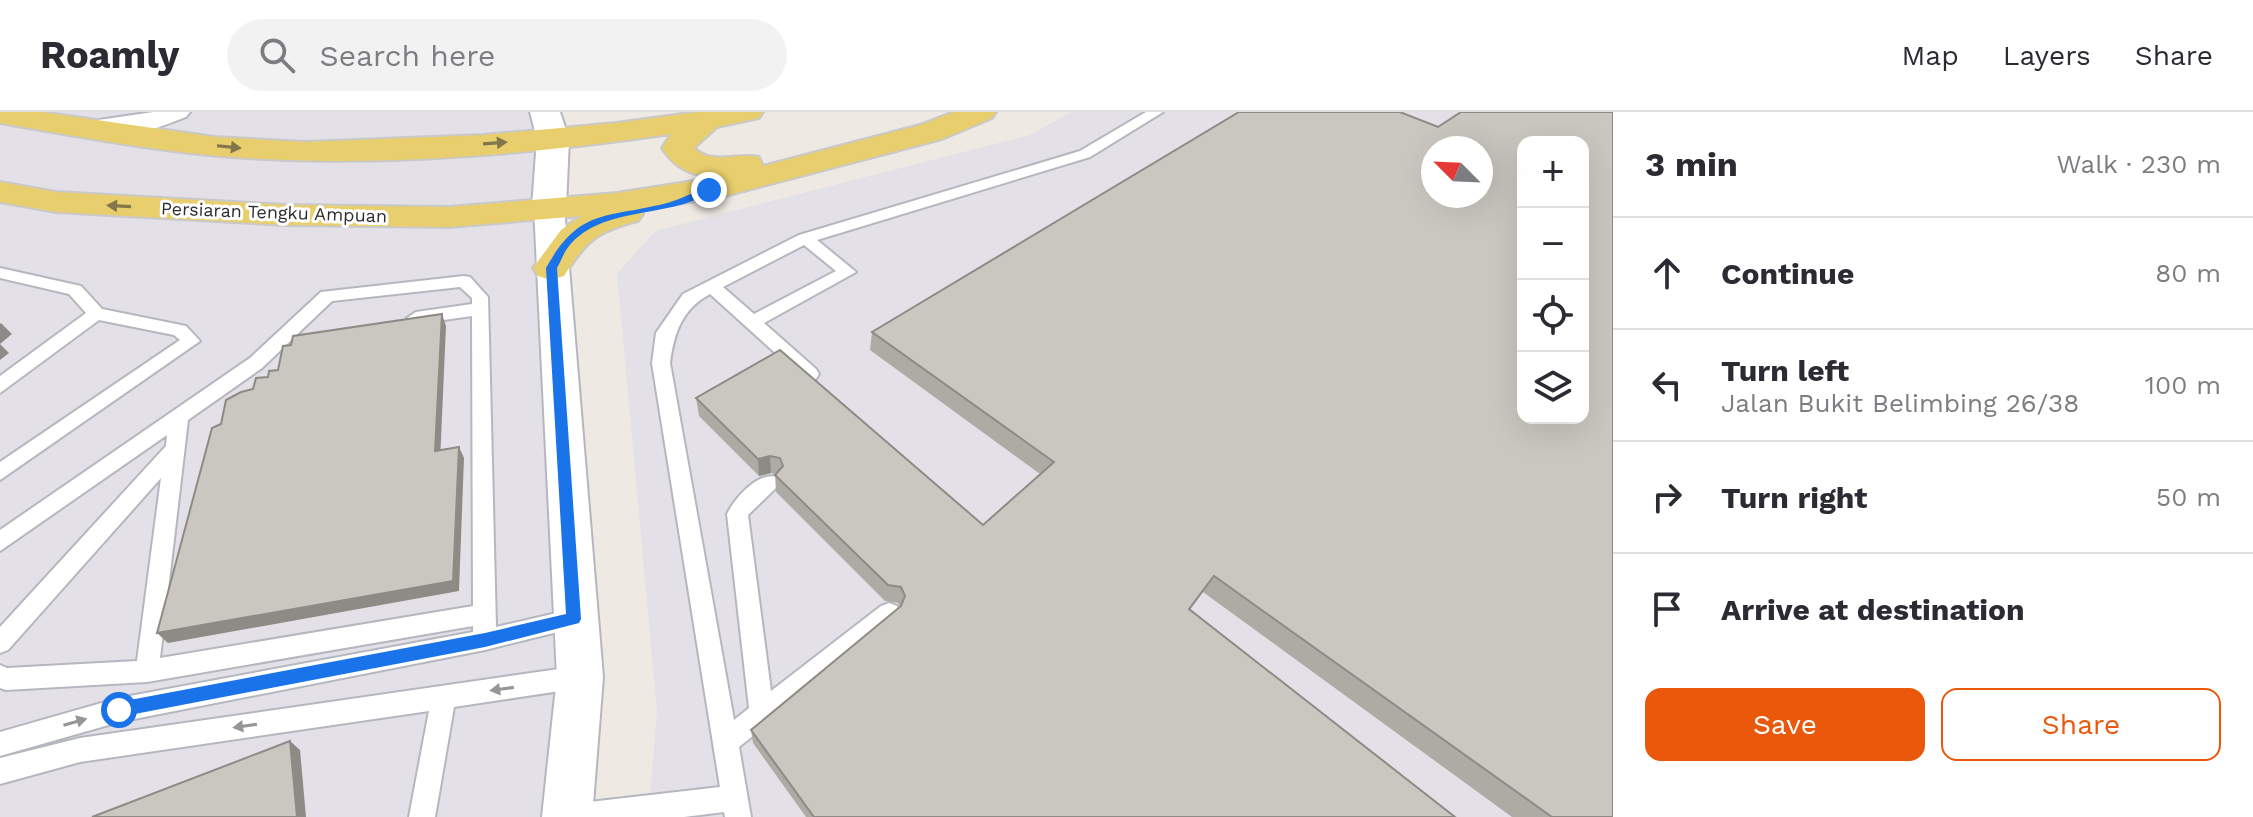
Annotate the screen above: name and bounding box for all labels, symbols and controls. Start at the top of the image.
search box [227,19,787,91]
text: Roamly [40,33,179,77]
icon: search [255,33,299,77]
text: Search here [319,38,495,73]
text: Map [1902,39,1959,72]
text: Layers [2003,39,2091,72]
text: Share [2135,39,2213,72]
one-way arrow [483,136,508,149]
north arrow [1421,136,1493,208]
map controls [1517,136,1589,424]
button: + [1517,136,1589,208]
one-way arrow [217,141,242,154]
text: 3 min [1645,144,1738,184]
text: Walk · 230 m [2056,149,2221,179]
route end [691,172,727,208]
street label: Persiaran Tengku Ampuan [161,198,387,226]
one-way arrow [106,199,131,212]
button: − [1517,208,1589,280]
icon: ahead [1645,251,1689,295]
text: Continue [1721,256,1854,291]
text: 80 m [2155,258,2221,288]
button: locate [1517,280,1589,352]
button: layers [1517,352,1589,424]
text: Turn left [1721,353,1849,388]
icon: left [1645,363,1689,407]
text: 100 m [2145,370,2221,400]
text: Jalan Bukit Belimbing 26/38 [1721,388,2079,418]
icon: right [1645,475,1689,519]
text: Turn right [1721,480,1867,515]
text: 50 m [2156,482,2221,512]
icon: arrive [1645,587,1689,631]
text: Arrive at destination [1721,592,2025,627]
one-way arrow [490,683,515,696]
button: Save [1645,688,1925,761]
button: Share [1941,688,2221,761]
route start [101,692,137,728]
one-way arrow [63,715,87,728]
one-way arrow [232,720,257,733]

